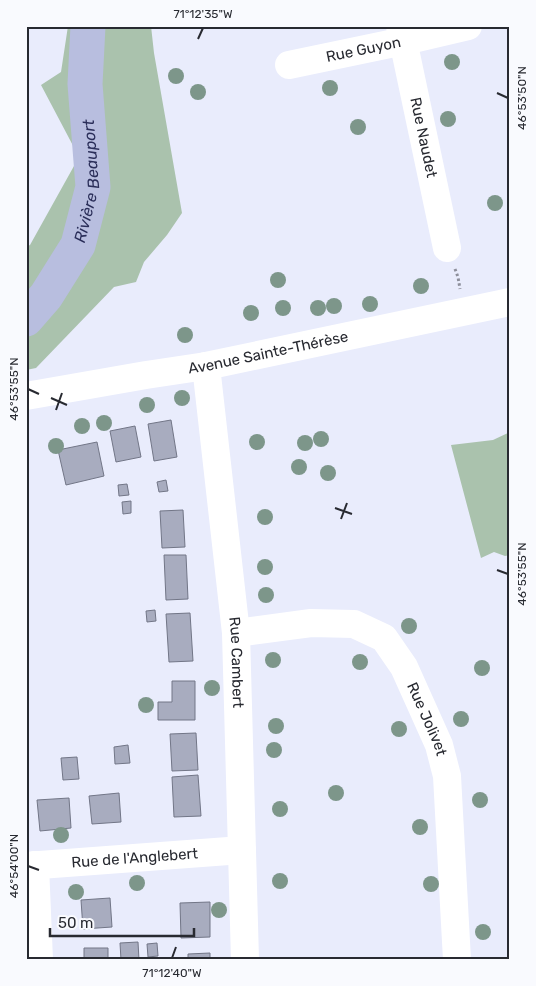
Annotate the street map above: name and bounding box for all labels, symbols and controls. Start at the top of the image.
text: 71°12'35"W [173,7,233,21]
street label: Rue Guyon [324,33,402,66]
text: 46°53'50"N [515,66,529,130]
street label: Rue Naudet [406,96,441,180]
water label: Rivière Beauport [70,118,103,244]
street label: Avenue Sainte-Thérèse [187,327,350,378]
text: 46°53'55"N [7,357,21,421]
text: 46°53'55"N [515,542,529,606]
street label: Rue Cambert [225,616,247,708]
street label: Rue Jolivet [403,679,450,758]
text: 46°54'00"N [7,834,21,898]
street label: Rue de l'Anglebert [71,844,199,872]
scale bar [50,906,194,938]
text: 50 m [58,914,93,932]
text: 71°12'40"W [142,966,202,980]

